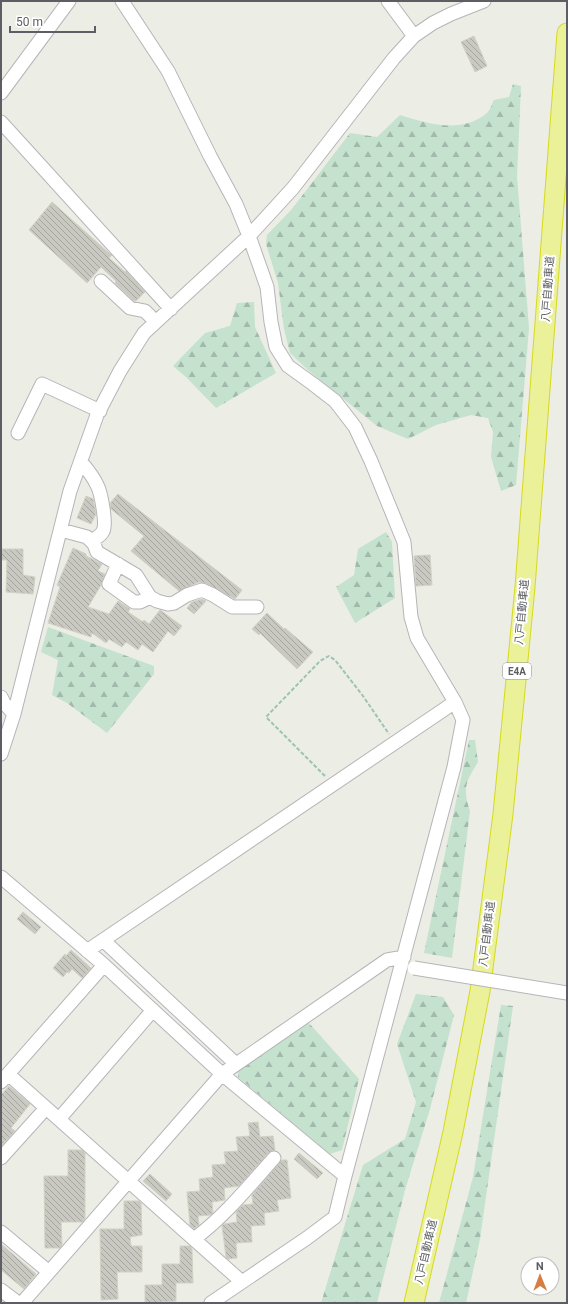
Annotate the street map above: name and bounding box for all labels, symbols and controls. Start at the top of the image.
scale bar [10,8,95,34]
text: 50 m [16,15,43,29]
street label: 八戸自動車道 [539,256,557,322]
street label: 八戸自動車道 [513,579,531,645]
road number: E4A [503,663,531,679]
street label: 八戸自動車道 [477,900,497,968]
street label: 八戸自動車道 [412,1218,440,1286]
north arrow [520,1256,560,1296]
text: N [536,1260,544,1273]

